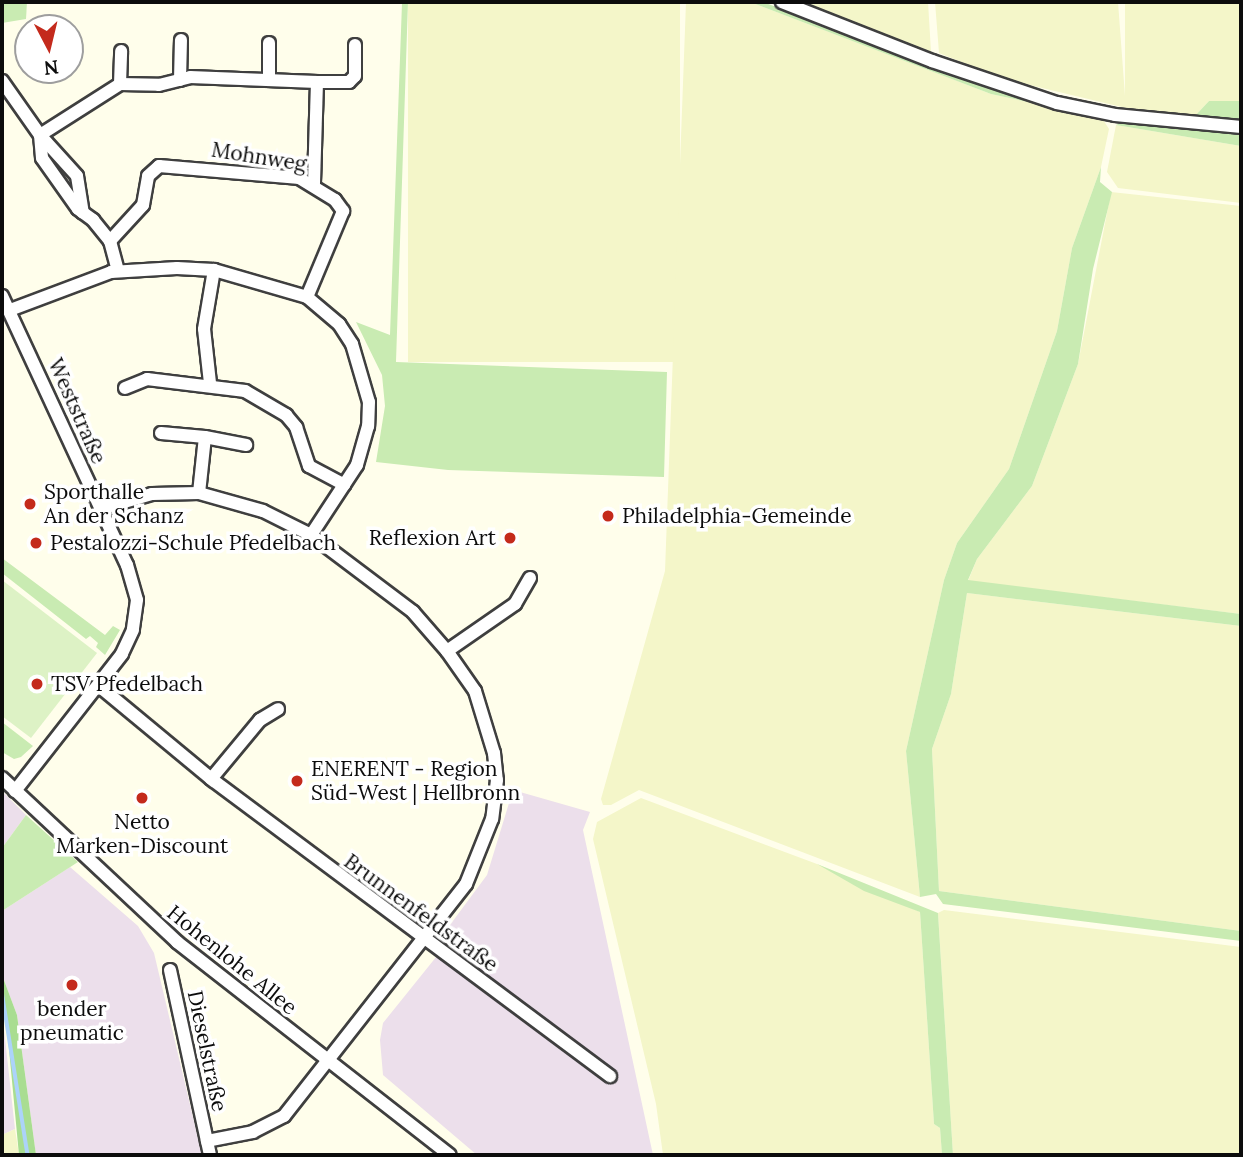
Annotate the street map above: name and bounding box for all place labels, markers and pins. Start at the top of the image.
place label: Sporthalle An der Schanz [44,479,184,529]
marker: Sporthalle An der Schanz [22,496,38,512]
place label: Philadelphia-Gemeinde [622,503,852,529]
marker: Philadelphia-Gemeinde [600,508,616,524]
place label: Reflexion Art [369,525,496,551]
place label: Pestalozzi-Schule Pfedelbach [50,530,336,556]
marker: Reflexion Art [502,530,518,546]
marker: Pestalozzi-Schule Pfedelbach [28,535,44,551]
place label: TSV Pfedelbach [51,671,203,697]
marker: TSV Pfedelbach [29,676,45,692]
place label: ENERENT - Region Süd-West | Hellbronn [311,756,520,806]
marker: ENERENT - Region Süd-West | Hellbronn [289,773,305,789]
marker: Netto Marken-Discount [134,790,150,806]
place label: Netto Marken-Discount [56,809,228,859]
marker: bender pneumatic [64,977,80,993]
place label: bender pneumatic [20,996,124,1046]

